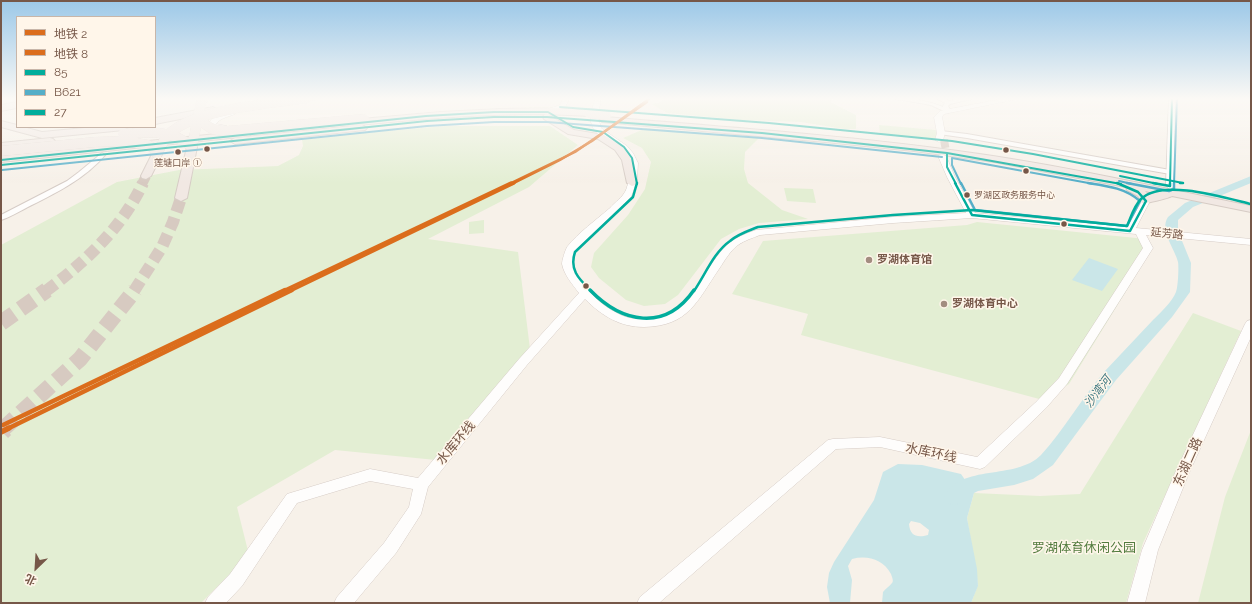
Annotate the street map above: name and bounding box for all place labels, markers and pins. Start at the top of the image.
unlabelled marker [202,144,212,154]
unlabelled marker [1001,145,1011,155]
marker: 莲塘口岸 ① [173,147,183,157]
place label: 莲塘口岸 ① [154,158,202,168]
unlabelled marker [1021,166,1031,176]
marker: 罗湖区政务服务中心 [962,190,972,200]
place label: 罗湖区政务服务中心 [974,190,1055,200]
unlabelled marker [1059,219,1069,229]
place label: 罗湖体育馆 [877,253,932,267]
marker: 罗湖体育馆 [864,255,874,265]
unlabelled marker [581,281,591,291]
place label: 罗湖体育中心 [952,297,1018,311]
marker: 罗湖体育中心 [939,299,949,309]

